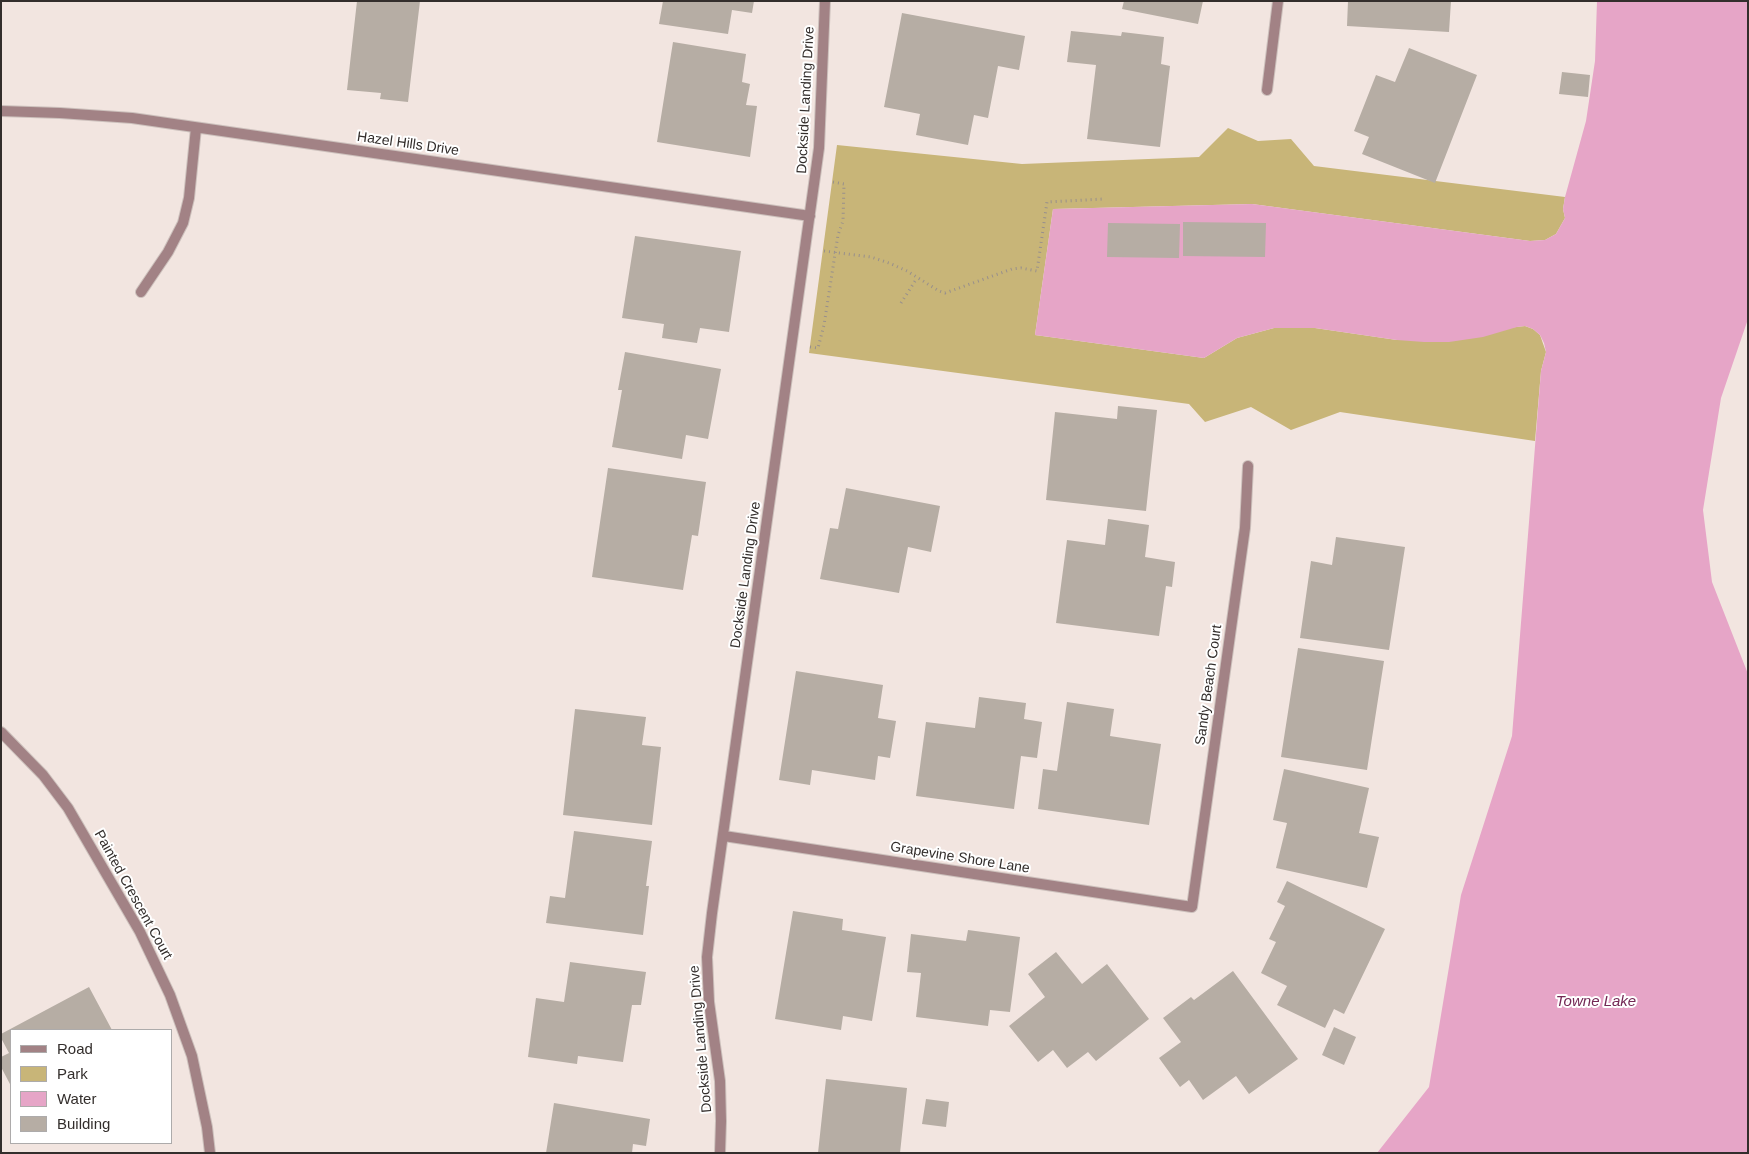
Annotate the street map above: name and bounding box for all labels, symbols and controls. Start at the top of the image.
street label: Dockside Landing Drive [794,26,818,174]
street label: Hazel Hills Drive [356,129,460,159]
street label: Dockside Landing Drive [727,501,765,649]
street label: Sandy Beach Court [1192,624,1226,746]
street label: Painted Crescent Court [90,827,176,963]
street label: Grapevine Shore Lane [889,839,1031,877]
street label: Dockside Landing Drive [686,965,716,1113]
water label: Towne Lake [1556,993,1636,1011]
legend [10,1029,172,1144]
text: Road [57,1040,93,1057]
text: Park [57,1065,88,1082]
text: Water [57,1090,96,1107]
text: Building [57,1115,110,1132]

